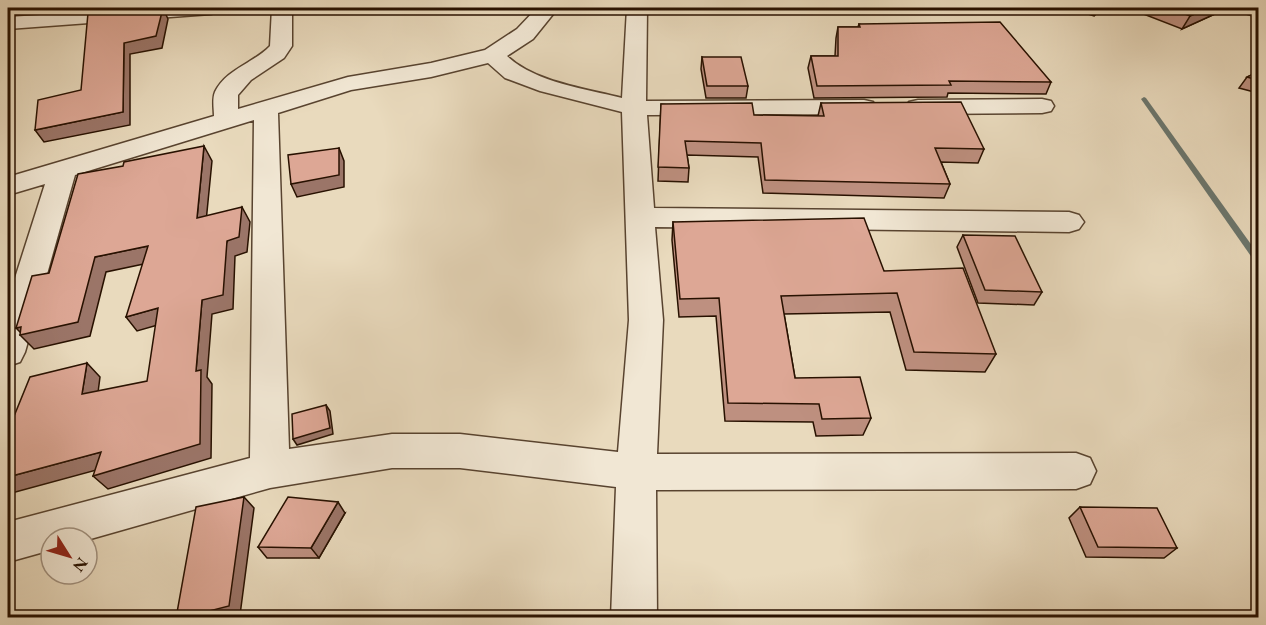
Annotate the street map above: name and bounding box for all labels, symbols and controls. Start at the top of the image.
north arrow [39,526,99,586]
text: N [68,553,93,576]

